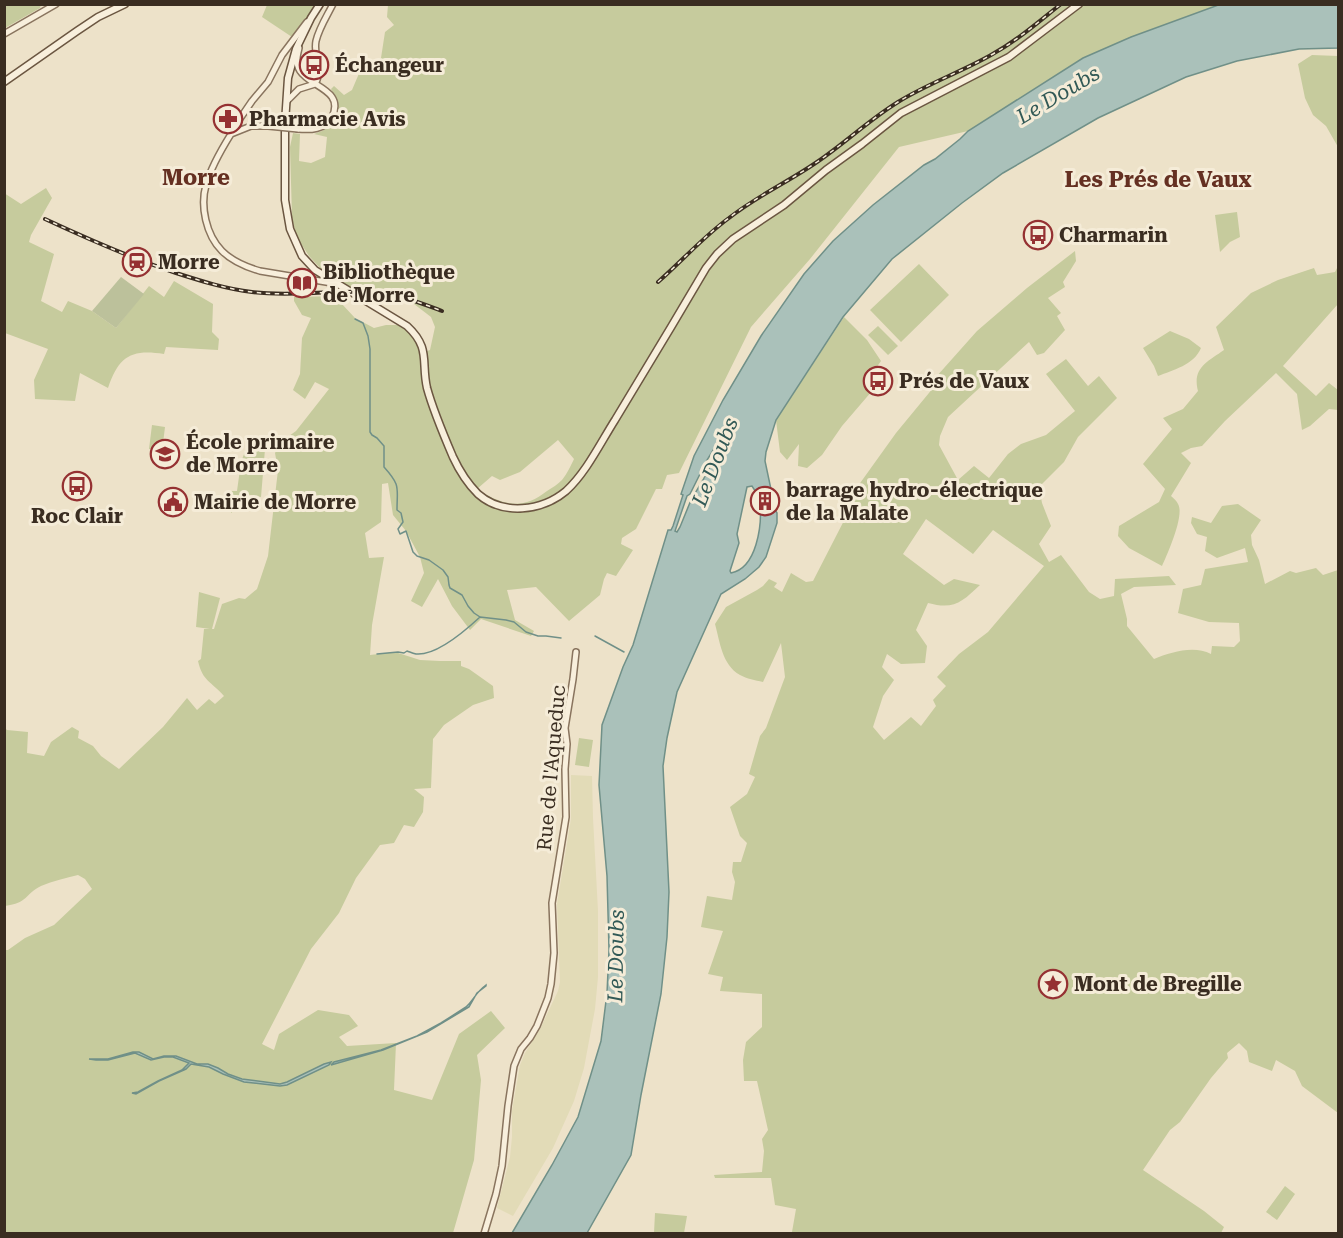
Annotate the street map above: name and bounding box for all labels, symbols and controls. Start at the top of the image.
bus stop icon: Échangeur [298,49,330,81]
place label: Échangeur [335,52,444,77]
water label: Le Doubs [1011,61,1104,130]
pharmacy icon: Pharmacie Avis [212,103,244,135]
place label: Pharmacie Avis [249,107,406,131]
district label: Morre [162,165,230,190]
district label: Les Prés de Vaux [1064,167,1252,192]
bus stop icon: Charmarin [1022,219,1054,251]
place label: Charmarin [1059,223,1168,247]
station icon: Morre [121,246,153,278]
place label: Morre [158,250,220,274]
place label: Bibliothèque de Morre [323,260,455,307]
library icon: Bibliothèque de Morre [286,267,318,299]
bus stop icon: Prés de Vaux [862,365,894,397]
place label: Prés de Vaux [899,369,1029,393]
water label: Le Doubs [687,414,743,510]
place label: École primaire de Morre [186,429,335,477]
school or university icon: École primaire de Morre [149,438,181,470]
bus stop icon: Roc Clair [61,470,93,502]
place label: barrage hydro-électrique de la Malate [786,478,1043,525]
building icon: barrage hydro-électrique de la Malate [749,485,781,517]
public building icon: Mairie de Morre [157,486,189,518]
place label: Mairie de Morre [194,490,357,514]
place label: Roc Clair [31,504,123,528]
street label: Rue de l'Aqueduc [532,684,570,852]
water label: Le Doubs [603,909,629,1004]
place icon: Mont de Bregille [1037,968,1069,1000]
place label: Mont de Bregille [1074,972,1242,996]

